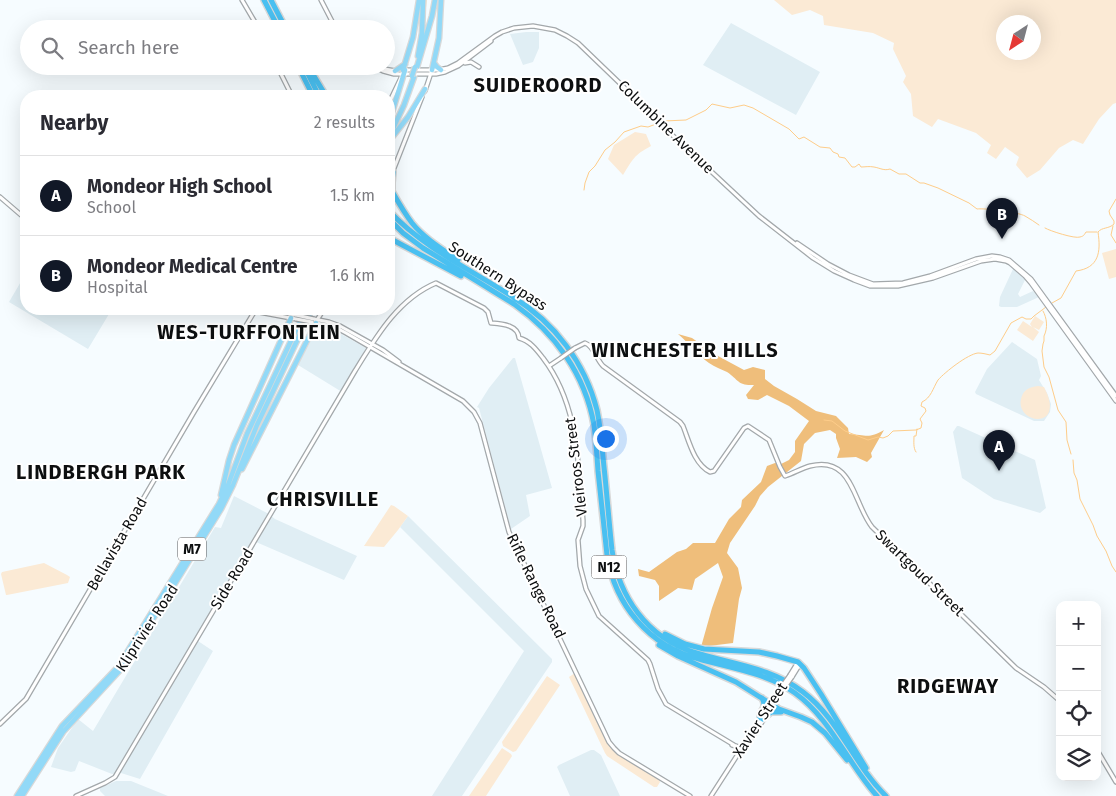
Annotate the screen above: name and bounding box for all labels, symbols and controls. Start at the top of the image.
north arrow [996,15,1041,60]
search box [20,20,395,75]
icon: search [38,34,66,62]
text: Search here [78,36,179,59]
district label: SUIDEROORD [474,73,602,97]
street label: Columbine Avenue [614,77,718,177]
text: Nearby [40,110,108,136]
text: 2 results [314,113,375,132]
text: Mondeor High School [87,175,272,198]
text: A [51,186,61,205]
text: 1.5 km [330,186,375,205]
text: School [87,198,136,217]
pin: B [986,198,1018,239]
street label: Southern Bypass [445,237,551,315]
text: Mondeor Medical Centre [87,255,297,278]
text: B [51,266,61,285]
text: 1.6 km [330,266,375,285]
text: Hospital [87,278,148,297]
district label: WES-TURFFONTEIN [157,320,341,344]
district label: WINCHESTER HILLS [591,338,779,362]
street label: Vleiroos Street [561,416,591,518]
your location [593,426,619,452]
pin: A [983,430,1015,471]
district label: LINDBERGH PARK [16,460,186,484]
district label: CHRISVILLE [267,487,379,511]
street label: Bellavista Road [83,494,151,594]
street label: Swartgoud Street [872,526,969,620]
street label: Rifle Range Road [503,531,569,641]
road number: M7 [178,538,206,560]
street label: Side Road [207,545,257,613]
road number: N12 [592,556,626,578]
street label: Kliprivier Road [112,581,182,675]
map controls [1056,601,1101,781]
button: + [1056,601,1101,646]
button: − [1056,646,1101,691]
district label: RIDGEWAY [897,674,999,698]
street label: Xavier Street [729,678,791,761]
button: locate [1056,691,1101,736]
button: layers [1056,736,1101,781]

